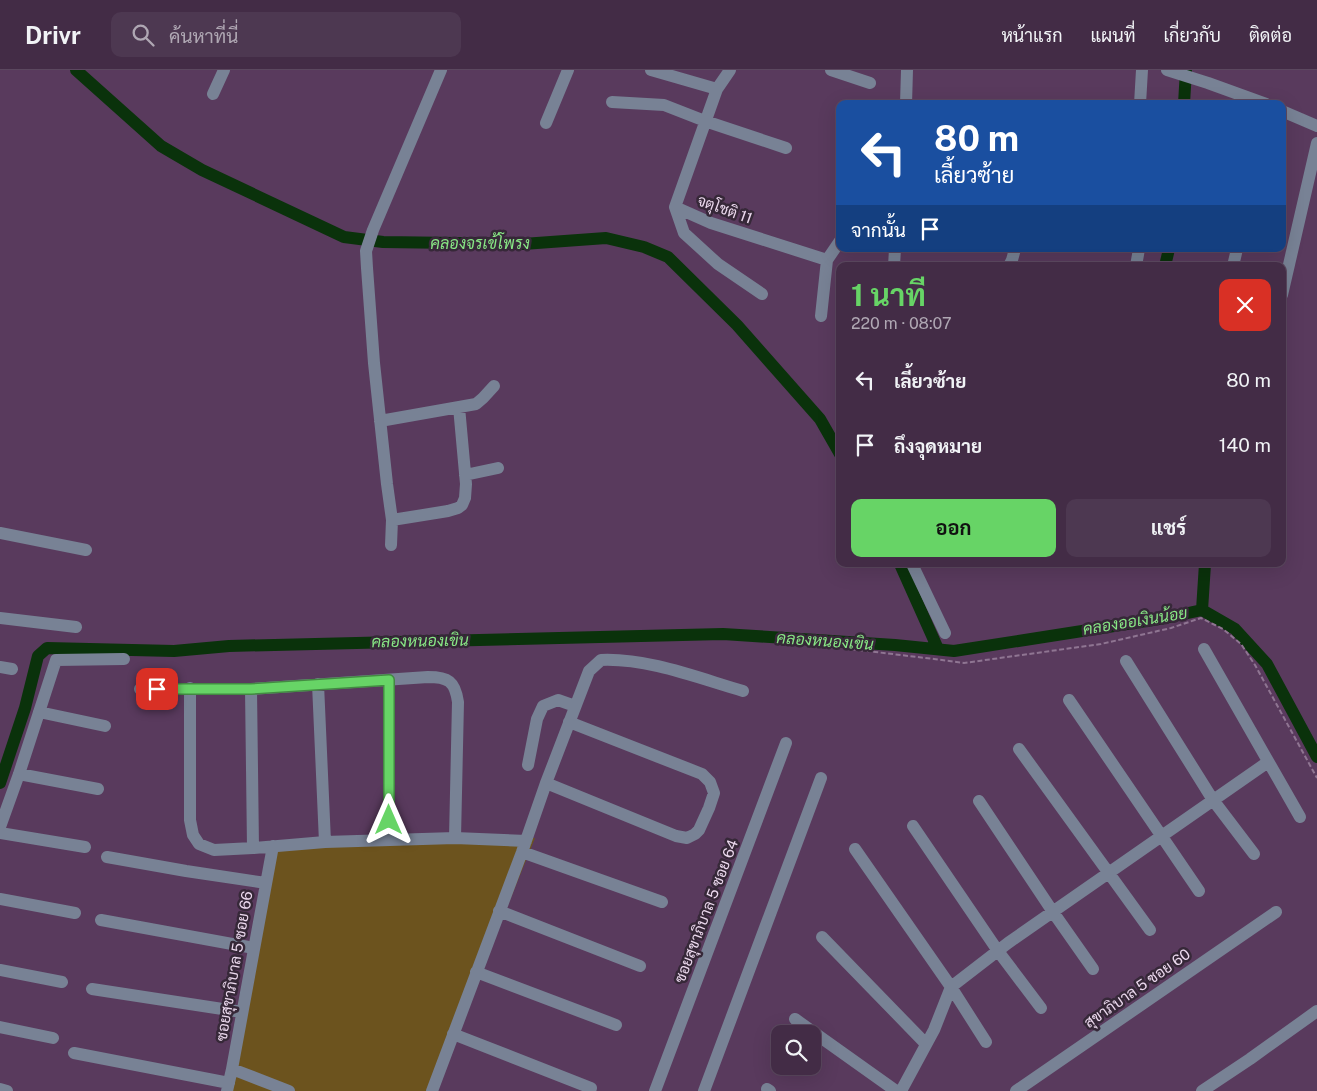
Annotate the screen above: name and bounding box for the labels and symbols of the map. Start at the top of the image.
street label: จตุโชติ 11 [694,190,755,230]
water label: คลองจรเข้โพรง [430,232,530,253]
water label: คลองออเงินน้อย [1081,601,1189,639]
water label: คลองหนองเขิน [776,628,874,654]
water label: คลองหนองเขิน [371,631,469,651]
pin [136,668,178,710]
position arrow [362,793,414,845]
street label: ซอยสุขาภิบาล 5 ซอย 64 [671,837,744,986]
street label: ซอยสุขาภิบาล 5 ซอย 66 [212,890,259,1043]
street label: สุขาภิบาล 5 ซอย 60 [1081,945,1195,1033]

